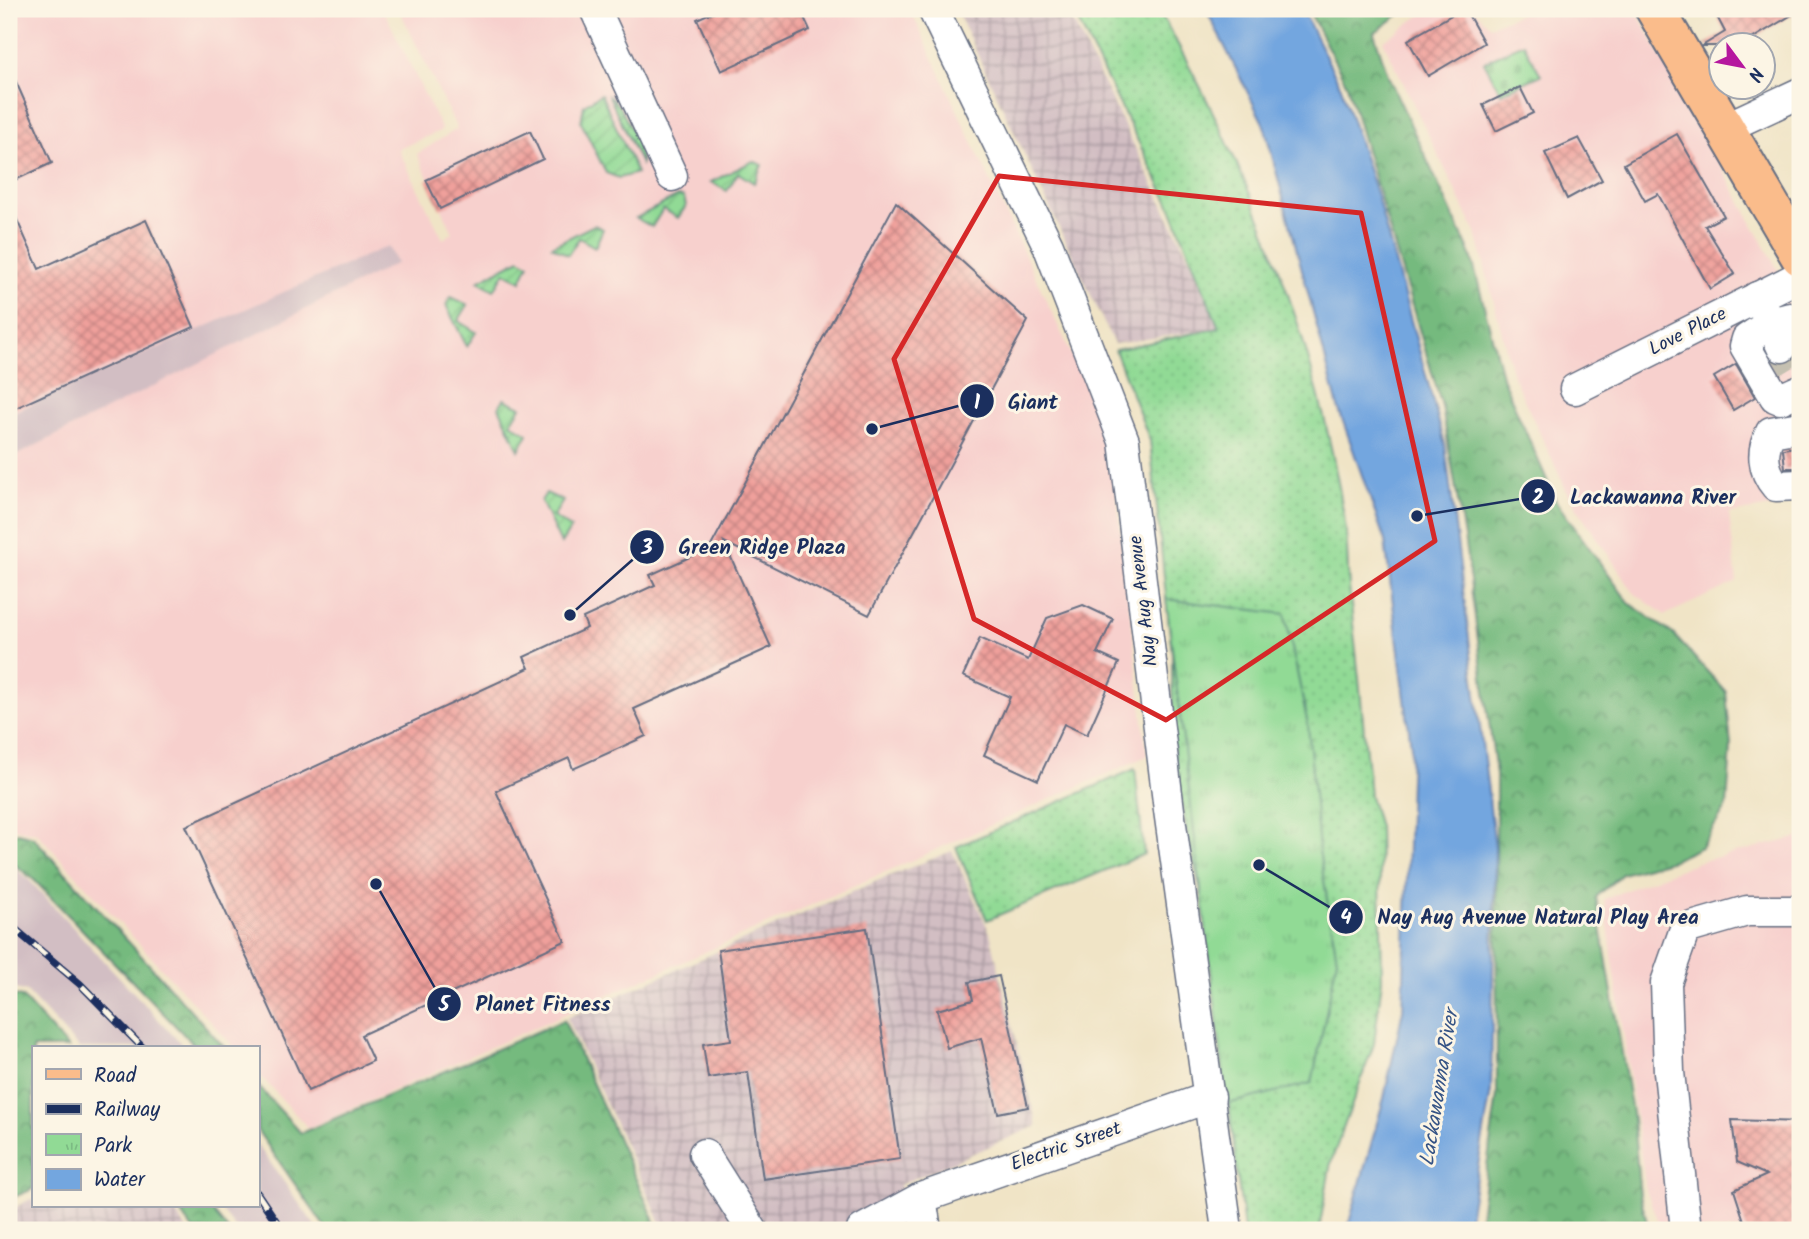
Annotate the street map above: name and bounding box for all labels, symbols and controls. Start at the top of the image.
north arrow [1708,32,1778,102]
text: N [1739,61,1771,87]
street label: Love Place [1644,299,1733,364]
callout: Giant [959,380,1072,422]
text: 1 [974,387,981,420]
text: Giant [1008,387,1058,420]
callout: Lackawanna River [1521,475,1750,517]
text: 2 [1532,482,1544,515]
text: Lackawanna River [1570,482,1737,515]
callout: Green Ridge Plaza [630,526,859,568]
text: 3 [640,532,653,565]
text: Green Ridge Plaza [679,532,846,565]
street label: Nay Aug Avenue [1121,533,1167,668]
callout: Nay Aug Avenue Natural Play Area [1329,896,1713,938]
text: 4 [1340,902,1352,935]
text: Nay Aug Avenue Natural Play Area [1377,902,1699,935]
callout: Planet Fitness [426,983,624,1025]
text: 5 [438,989,452,1022]
text: Planet Fitness [475,989,611,1022]
water label: Lackawanna River [1411,1004,1469,1168]
legend [32,1046,259,1208]
text: Road [94,1060,137,1093]
text: Railway [94,1094,160,1127]
street label: Electric Street [1007,1114,1126,1180]
text: Park [94,1130,132,1163]
text: Water [94,1164,146,1197]

